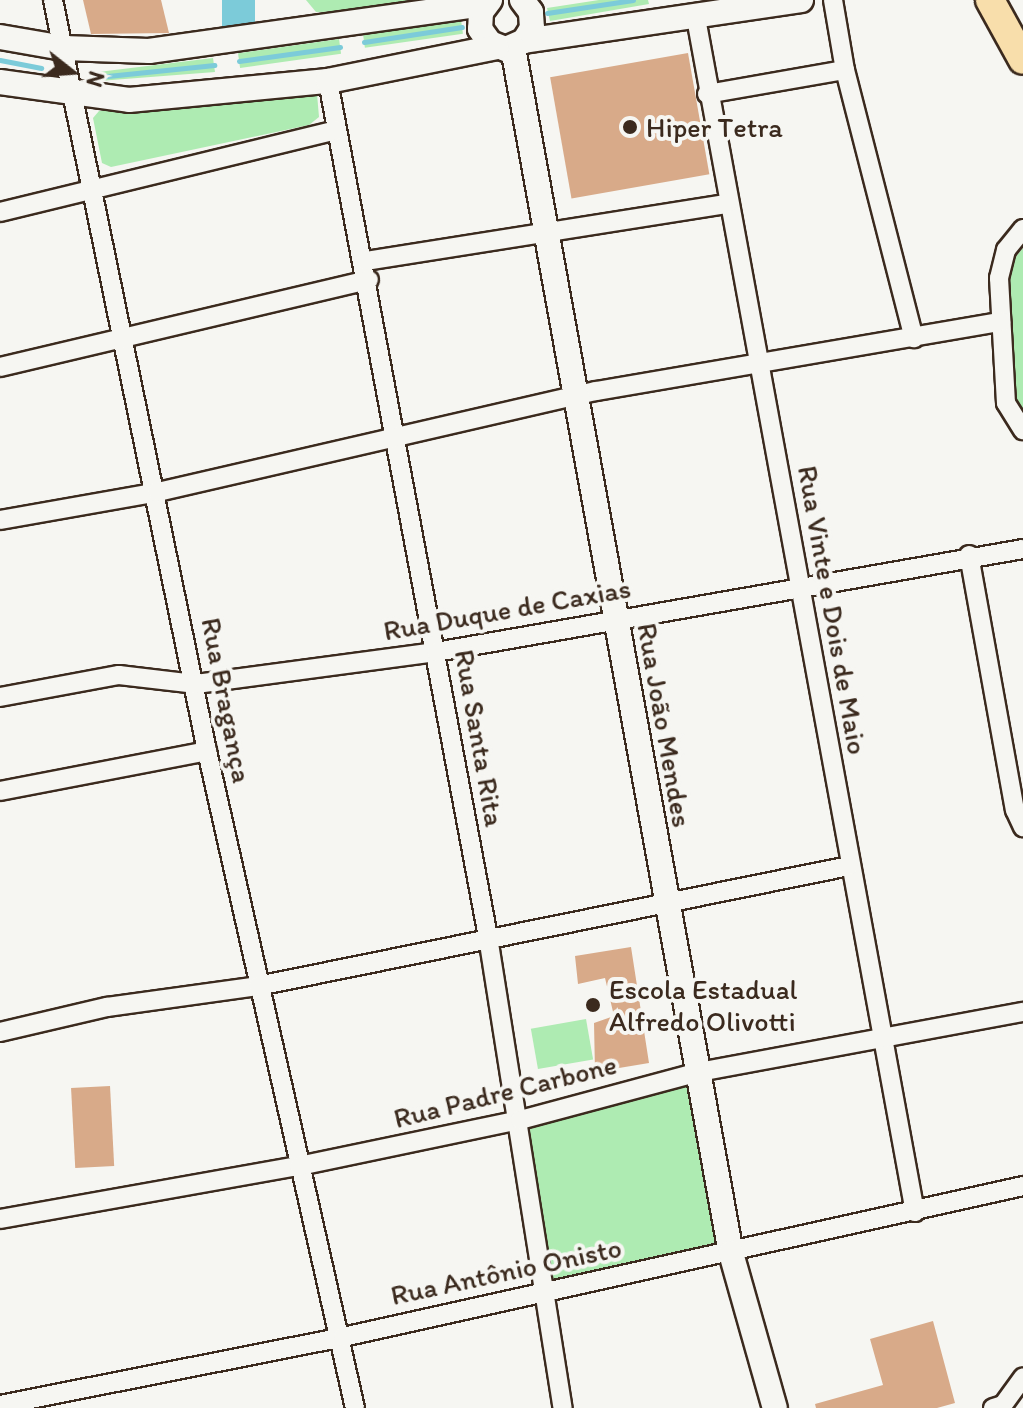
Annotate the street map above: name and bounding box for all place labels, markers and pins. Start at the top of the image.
place label: Hiper Tetra [646,110,779,144]
marker: Hiper Tetra [621,118,639,136]
place label: Escola Estadual Alfredo Olivotti [609,972,798,1038]
marker: Escola Estadual Alfredo Olivotti [584,996,602,1014]

